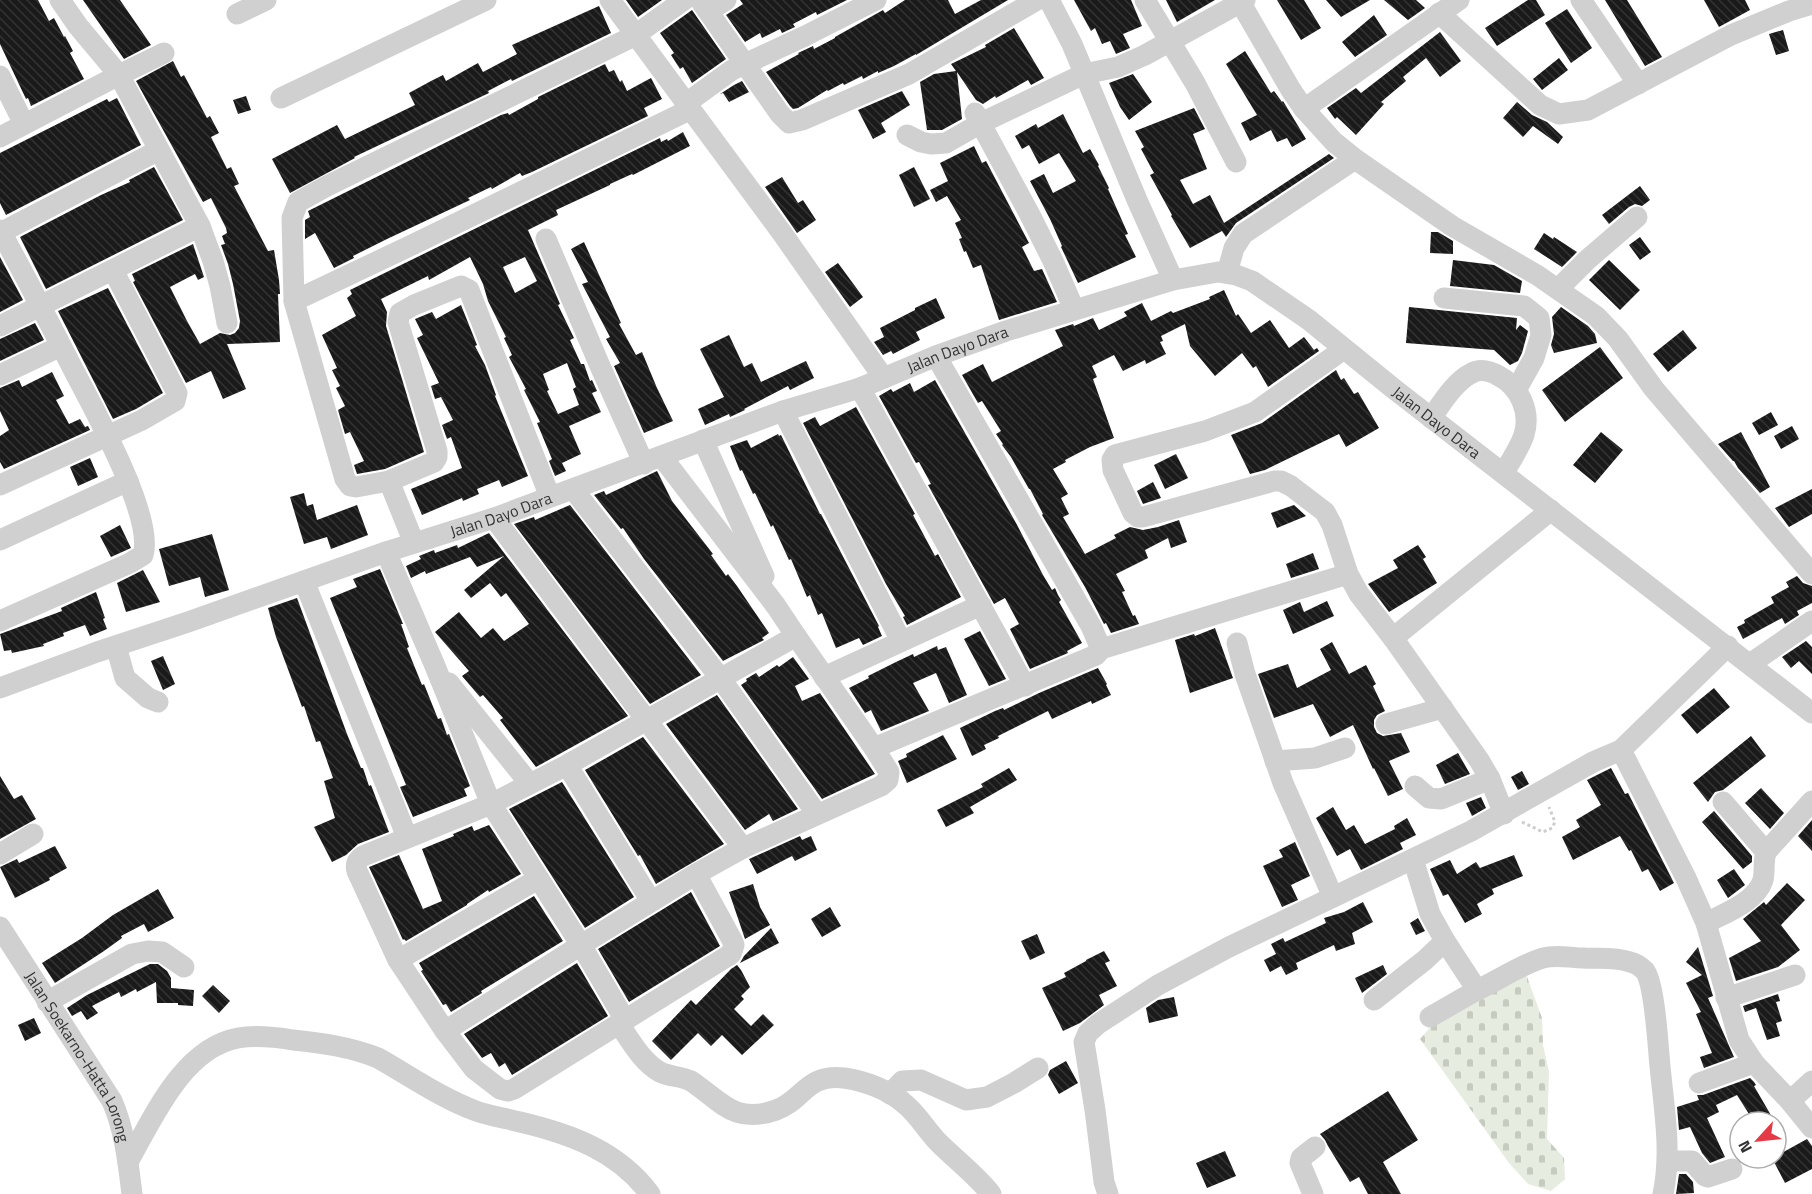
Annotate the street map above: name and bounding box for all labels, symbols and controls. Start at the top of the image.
street label: Jalan Dayo Dara [903,319,1011,379]
street label: Jalan Dayo Dara [1387,380,1486,464]
street label: Jalan Dayo Dara [447,486,555,543]
street label: Jalan Soekarno-Hatta Lorong [19,966,136,1144]
north arrow [1728,1110,1788,1170]
text: N [1731,1136,1758,1157]

